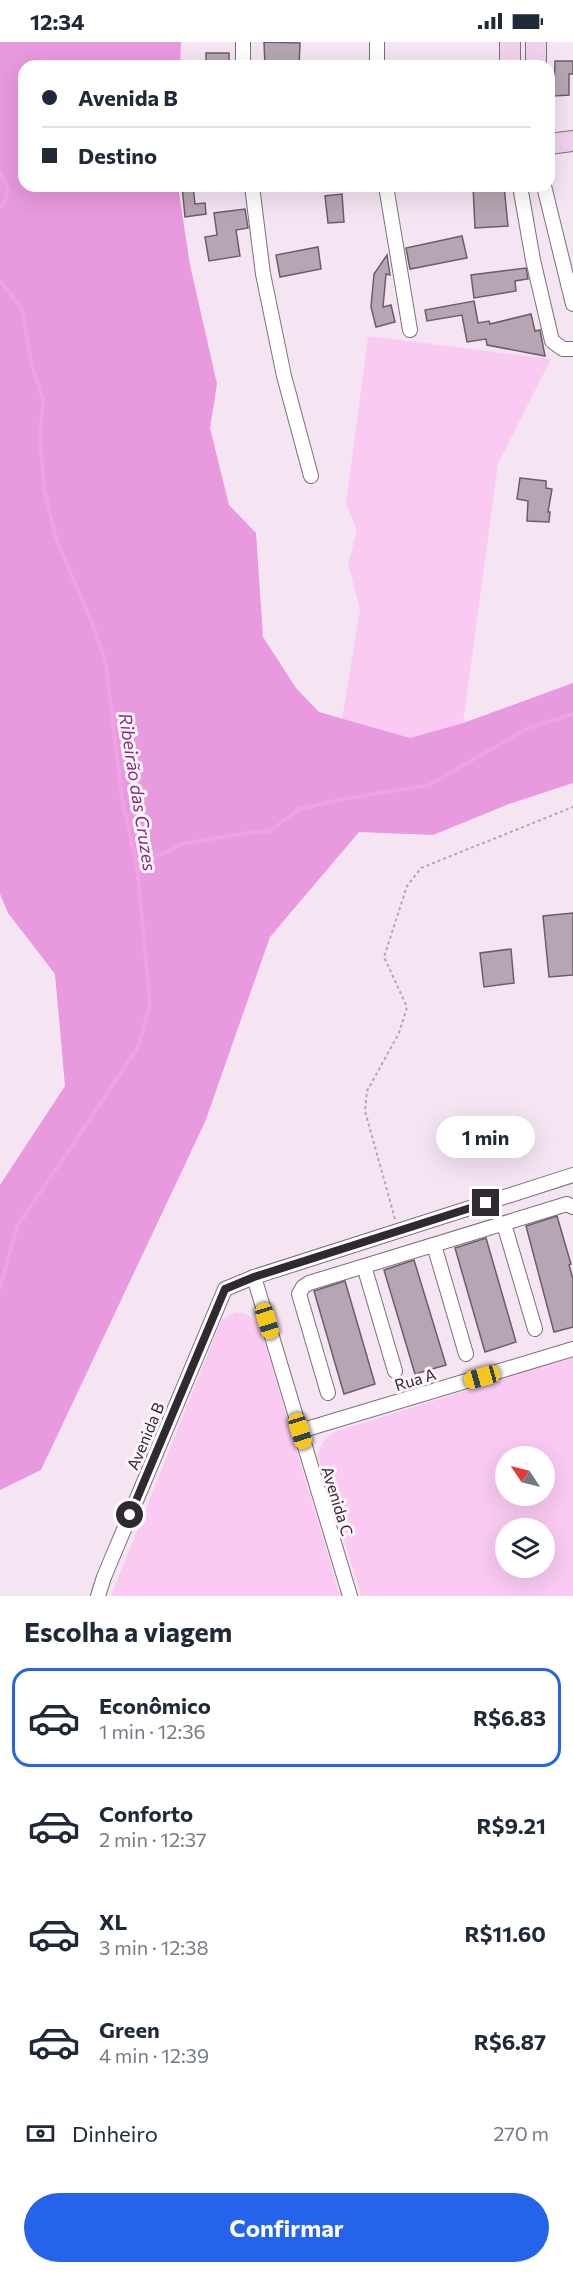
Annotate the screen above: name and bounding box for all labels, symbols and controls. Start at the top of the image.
text: 12:34 [30,8,85,35]
text: Avenida B [78,84,178,111]
text: Destino [78,142,157,169]
water label: Ribeirão das Cruzes [115,711,161,873]
callout: 1 min [436,1116,536,1158]
text: 1 min [462,1125,509,1149]
route end [472,1189,499,1216]
car [253,1301,281,1341]
car [462,1363,502,1391]
street label: Rua A [392,1364,438,1394]
street label: Avenida B [122,1400,168,1472]
car [286,1411,314,1451]
north arrow [495,1446,555,1506]
map controls [495,1446,555,1578]
street label: Avenida C [318,1464,358,1538]
route start [116,1501,143,1528]
button: layers [495,1518,555,1578]
text: Escolha a viagem [24,1615,232,1648]
icon: car [27,1691,81,1745]
text: Econômico [99,1692,211,1719]
text: R$6.83 [473,1704,546,1731]
text: 1 min · 12:36 [99,1719,206,1743]
icon: car [27,1799,81,1853]
text: Conforto [99,1800,193,1827]
text: R$9.21 [477,1812,546,1839]
text: 2 min · 12:37 [99,1827,207,1851]
icon: car [27,1907,81,1961]
text: XL [99,1908,127,1935]
text: R$11.60 [465,1920,546,1947]
text: 3 min · 12:38 [99,1935,209,1959]
icon: car [27,2015,81,2069]
text: Green [99,2016,160,2043]
text: R$6.87 [474,2028,546,2055]
text: 4 min · 12:39 [99,2043,209,2067]
icon: cash [24,2117,57,2150]
text: Dinheiro [72,2120,158,2147]
text: 270 m [493,2121,549,2145]
button: Confirmar [24,2193,549,2262]

